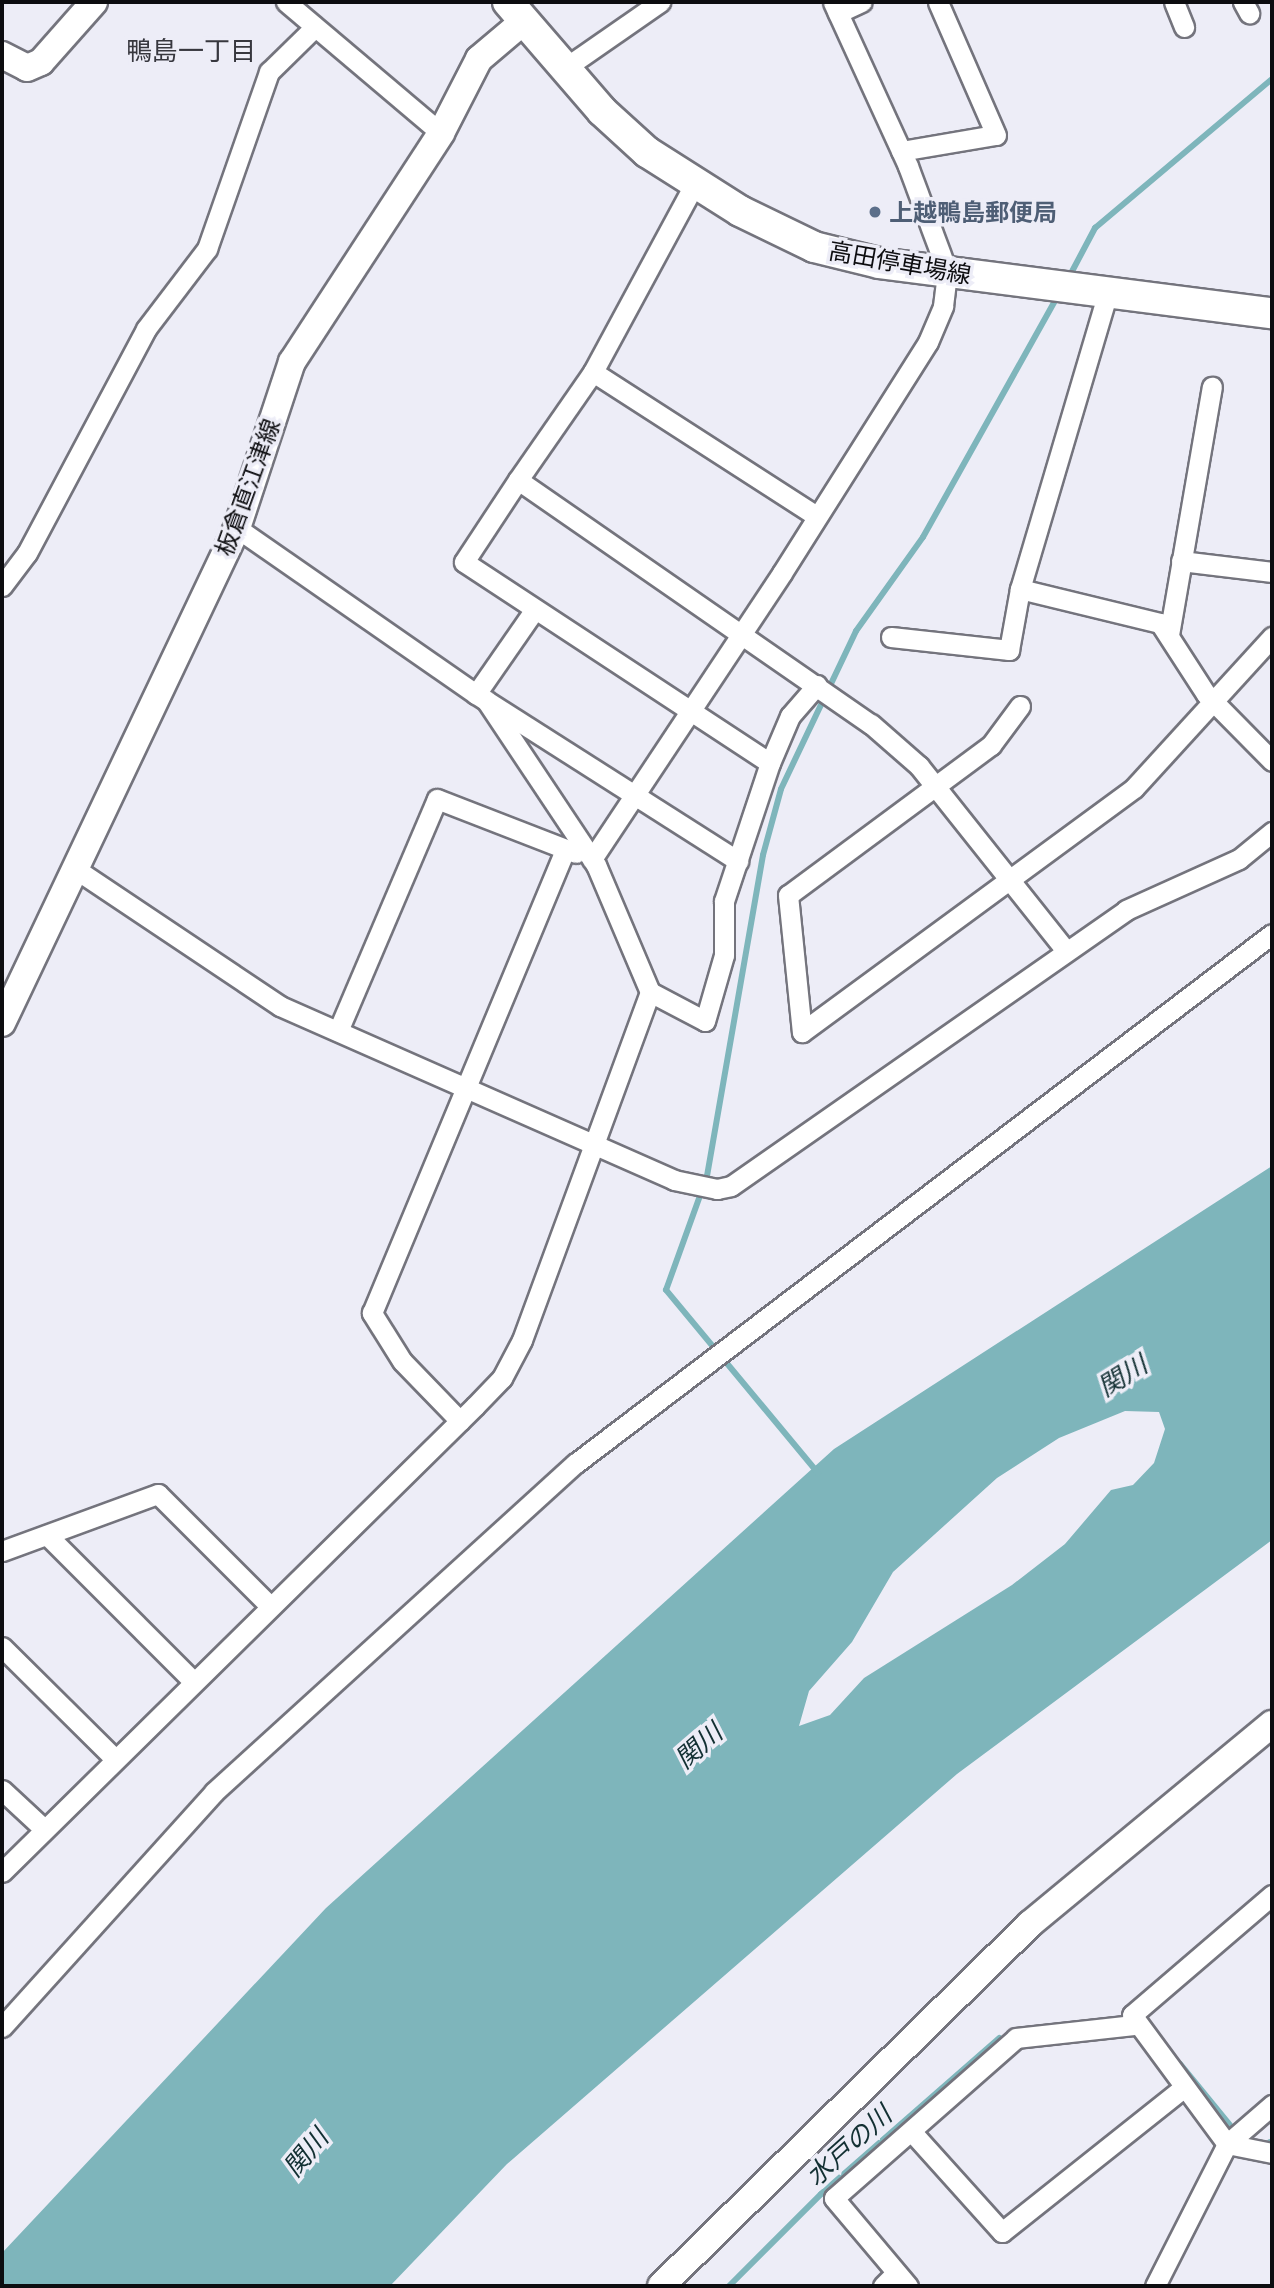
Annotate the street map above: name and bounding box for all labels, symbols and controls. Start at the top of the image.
district label: 鴨島一丁目 [126,34,256,66]
place label: 上越鴨島郵便局 [889,198,1057,226]
marker: 上越鴨島郵便局 [867,204,883,220]
street label: 高田停車場線 [827,235,973,289]
street label: 板倉直江津線 [209,414,285,560]
water label: 関川 [1092,1348,1152,1402]
water label: 関川 [668,1716,728,1774]
water label: 水戸の川 [799,2099,897,2191]
water label: 関川 [276,2122,334,2182]

